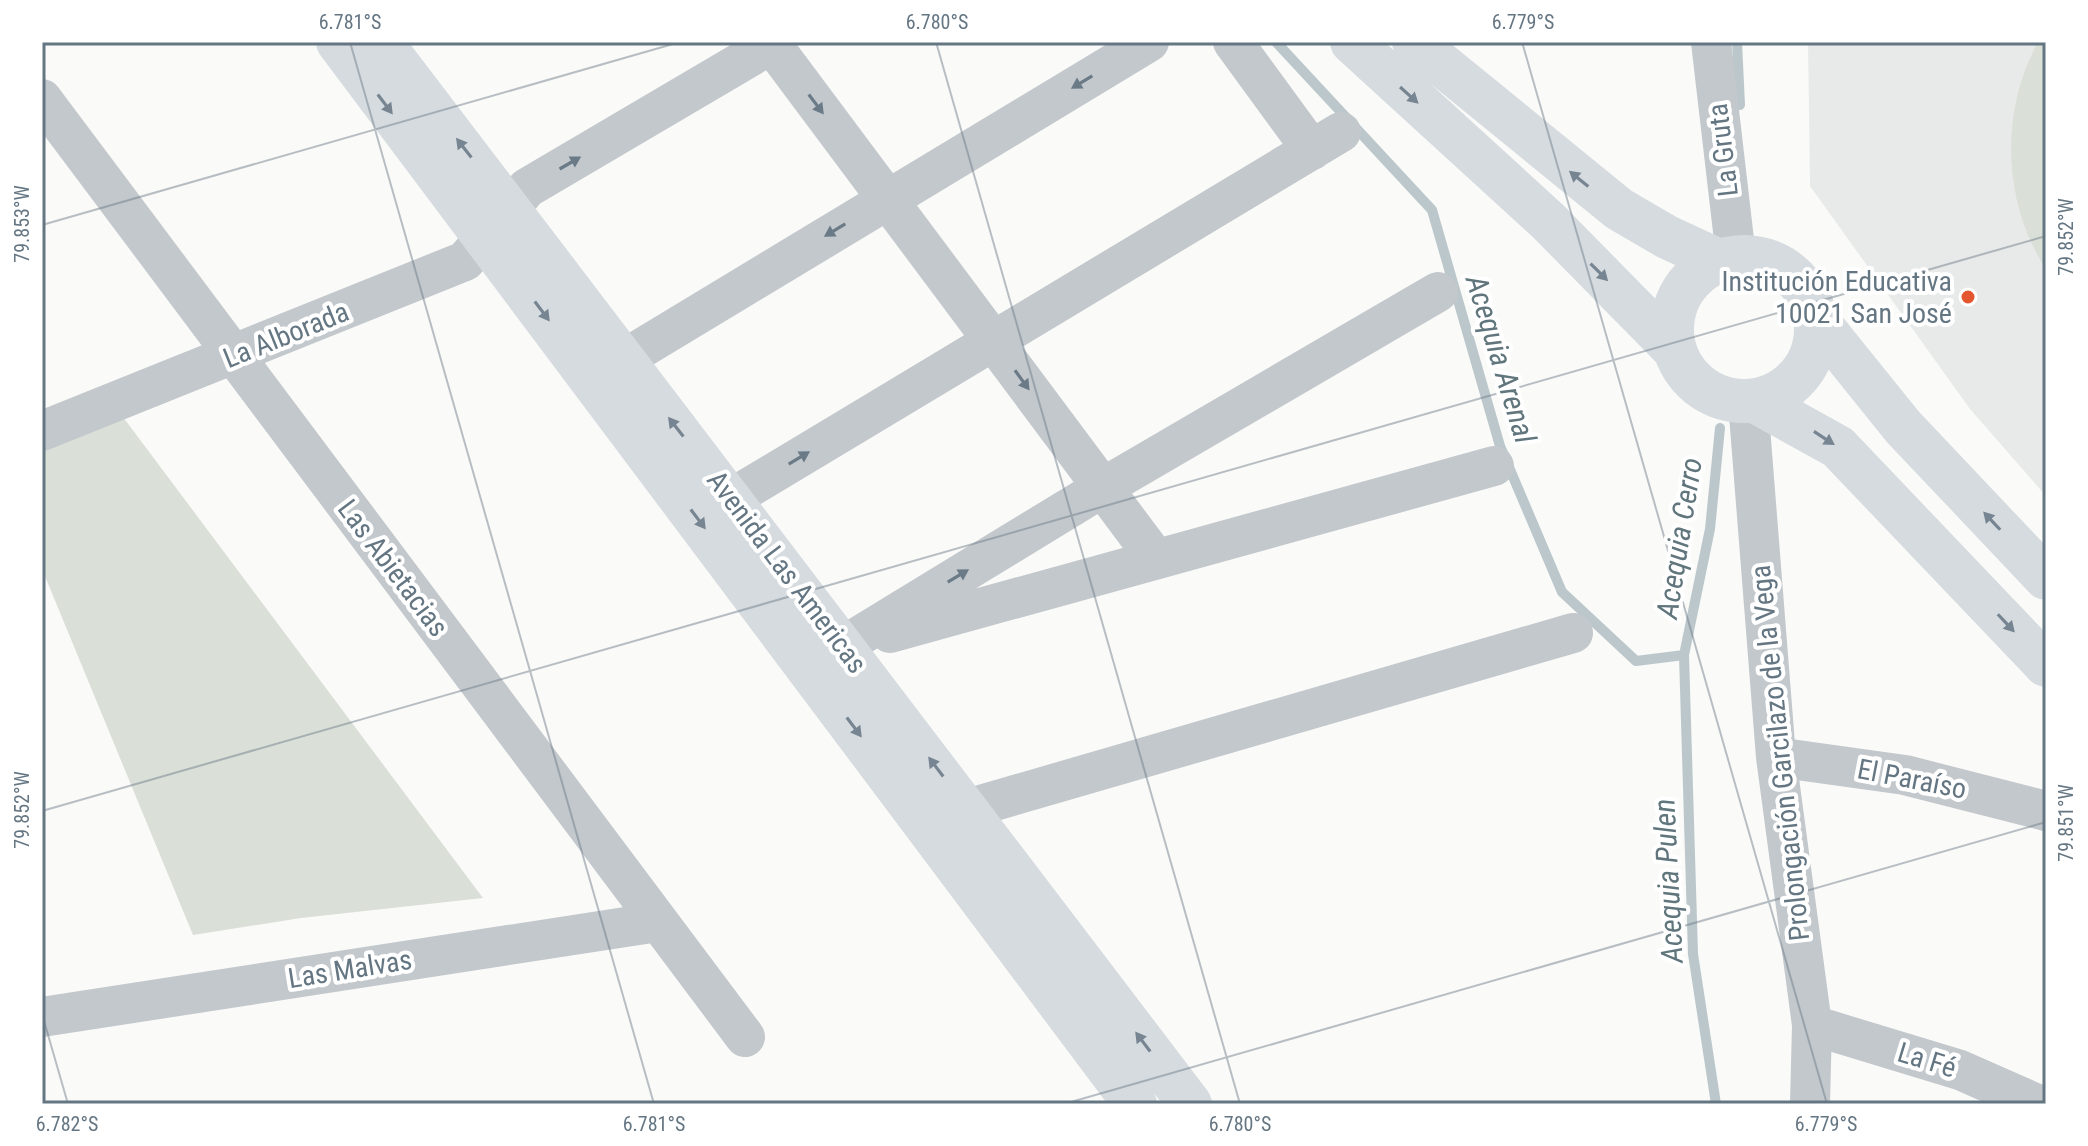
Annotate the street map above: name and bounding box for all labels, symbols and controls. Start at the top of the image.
text: 6.781°S [319,10,381,34]
text: 6.780°S [906,10,968,34]
text: 6.779°S [1492,10,1554,34]
one-way arrow [1071,75,1093,89]
one-way arrow [1400,85,1419,103]
one-way arrow [377,94,393,114]
one-way arrow [808,94,824,115]
street label: La Gruta [1701,102,1745,198]
one-way arrow [456,138,472,158]
one-way arrow [559,156,581,170]
one-way arrow [1569,171,1590,188]
text: 79.853°W [10,185,34,263]
text: 79.852°W [2054,198,2078,276]
one-way arrow [824,223,846,237]
one-way arrow [1590,262,1608,281]
place label: Institución Educativa 10021 San José [1721,265,1952,330]
water label: Acequia Arenal [1459,270,1543,447]
marker: Institución Educativa 10021 San José [1959,288,1977,306]
street label: La Alborada [218,295,354,375]
one-way arrow [533,301,549,322]
one-way arrow [1014,370,1030,390]
one-way arrow [669,417,685,437]
one-way arrow [1813,430,1834,445]
one-way arrow [788,451,810,465]
water label: Acequia Cerro [1649,455,1709,622]
street label: Avenida Las Americas [700,464,874,680]
street label: Las Abietacias [331,493,455,643]
one-way arrow [689,509,705,530]
one-way arrow [1984,512,2002,531]
street label: Prolongación Garcilazo de la Vega [1744,563,1816,943]
one-way arrow [947,569,969,583]
one-way arrow [1996,613,2014,632]
one-way arrow [845,717,861,738]
street label: El Paraíso [1855,752,1969,806]
one-way arrow [928,757,944,777]
text: 79.852°W [10,771,34,849]
text: 79.851°W [2054,784,2078,862]
water label: Acequia Pulen [1646,798,1690,965]
street label: Las Malvas [286,943,414,995]
one-way arrow [1136,1032,1152,1052]
street label: La Fé [1894,1036,1960,1084]
text: 6.782°S [36,1112,98,1136]
text: 6.781°S [623,1112,685,1136]
text: 6.780°S [1209,1112,1271,1136]
text: 6.779°S [1795,1112,1857,1136]

